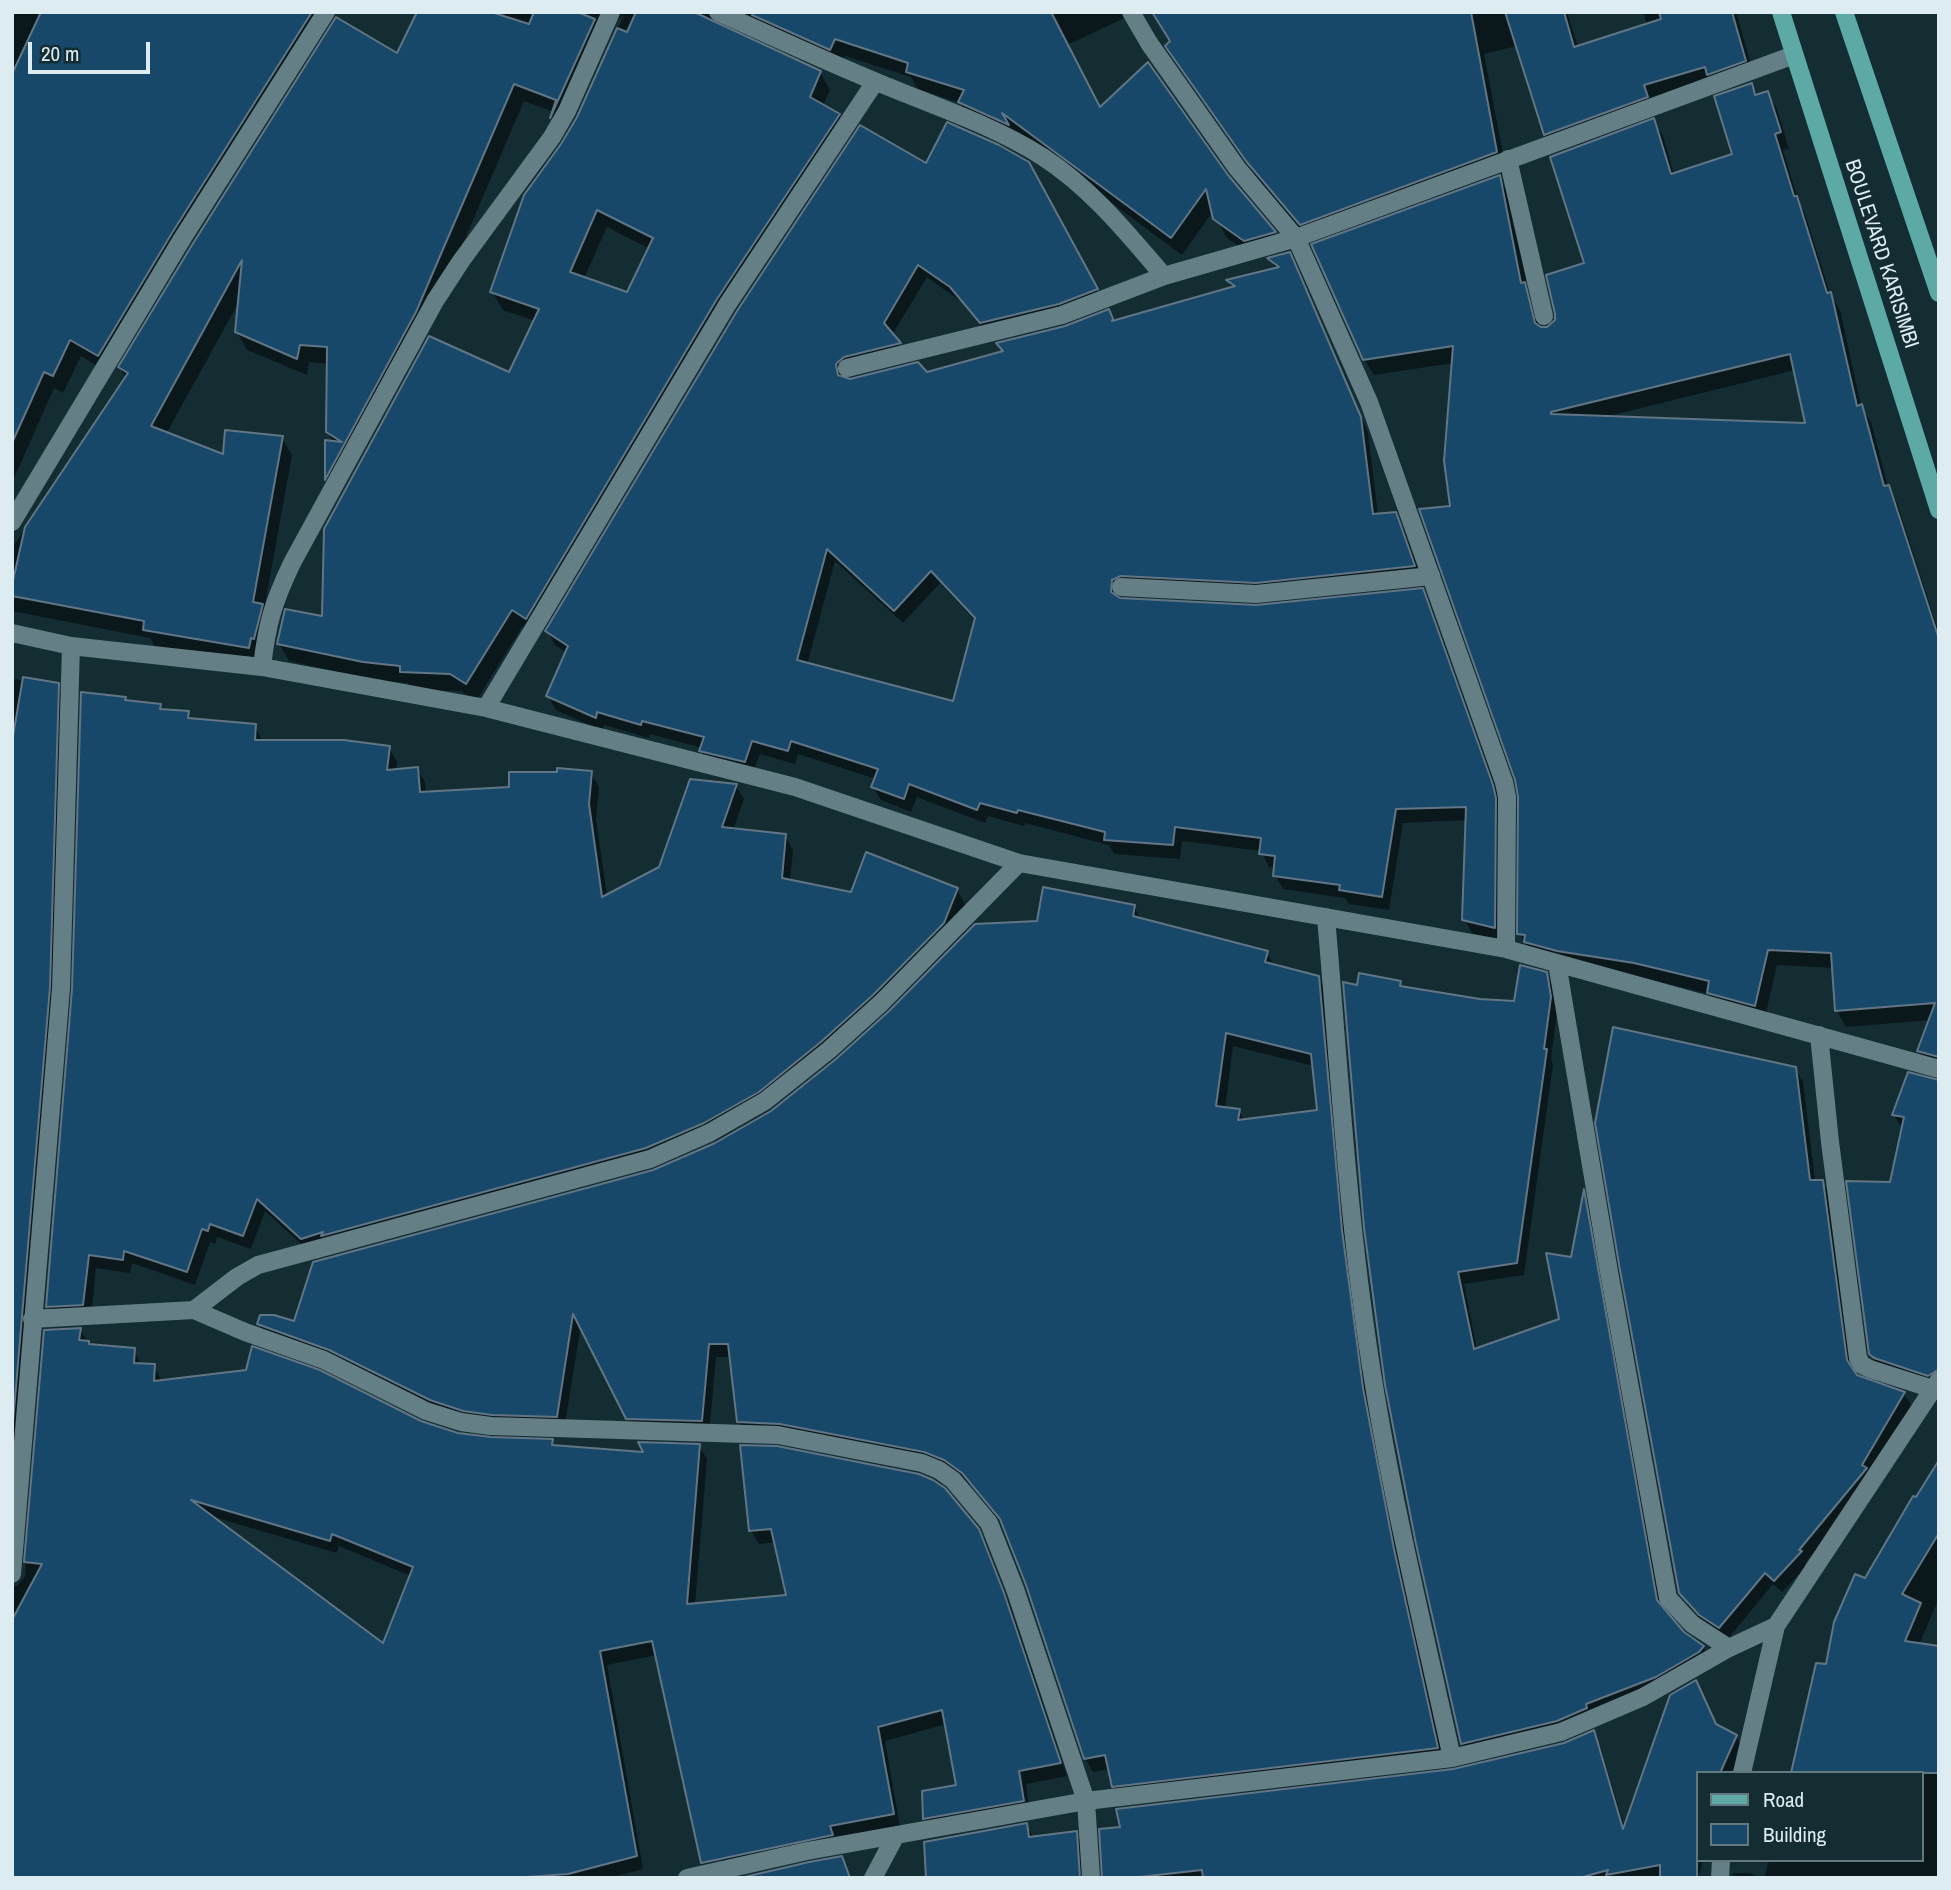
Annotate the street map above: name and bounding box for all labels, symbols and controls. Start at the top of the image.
scale bar [32,28,154,72]
text: 20 m [41,39,79,68]
street label: BOULEVARD KARISIMBI [1839,157,1923,351]
legend [1696,1771,1923,1862]
text: Road [1763,1785,1804,1814]
text: Building [1763,1820,1826,1849]

